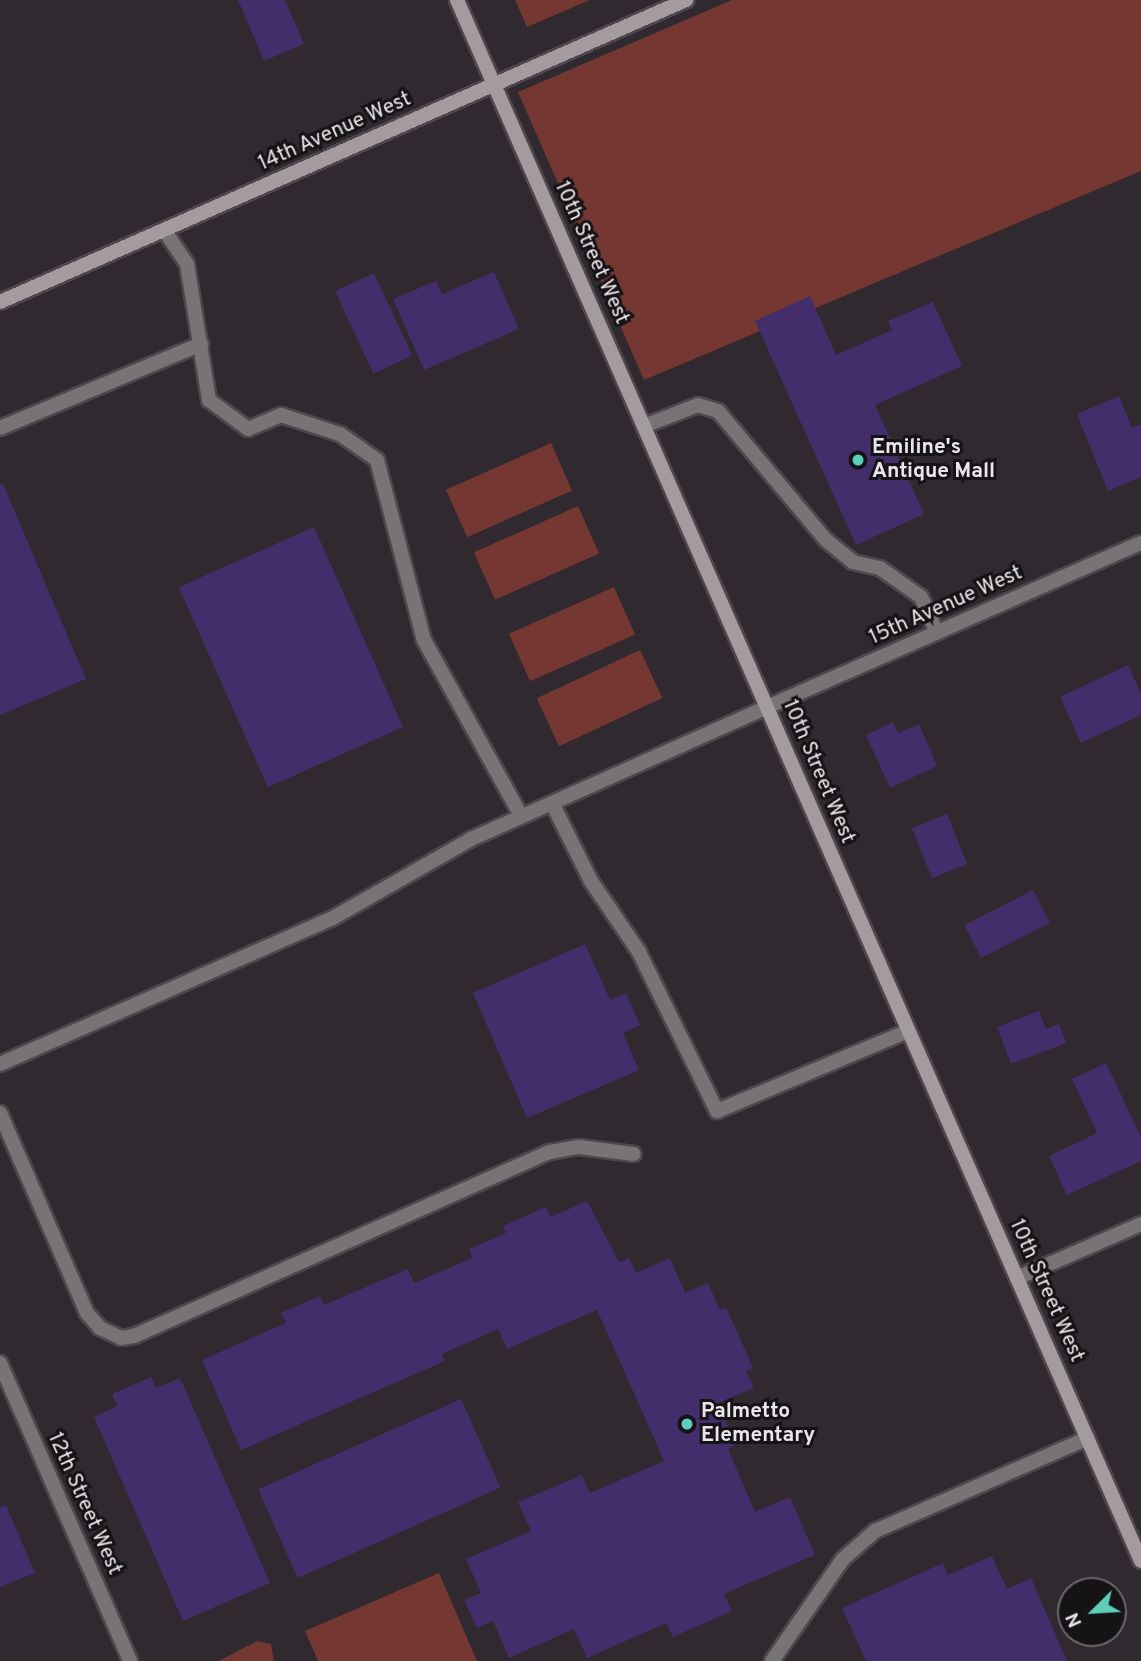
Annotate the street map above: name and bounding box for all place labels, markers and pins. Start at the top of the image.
place label: Emiline's Antique Mall [872,435,995,485]
marker: Emiline's Antique Mall [850,452,866,468]
place label: Palmetto Elementary [701,1399,815,1449]
marker: Palmetto Elementary [679,1416,695,1432]

